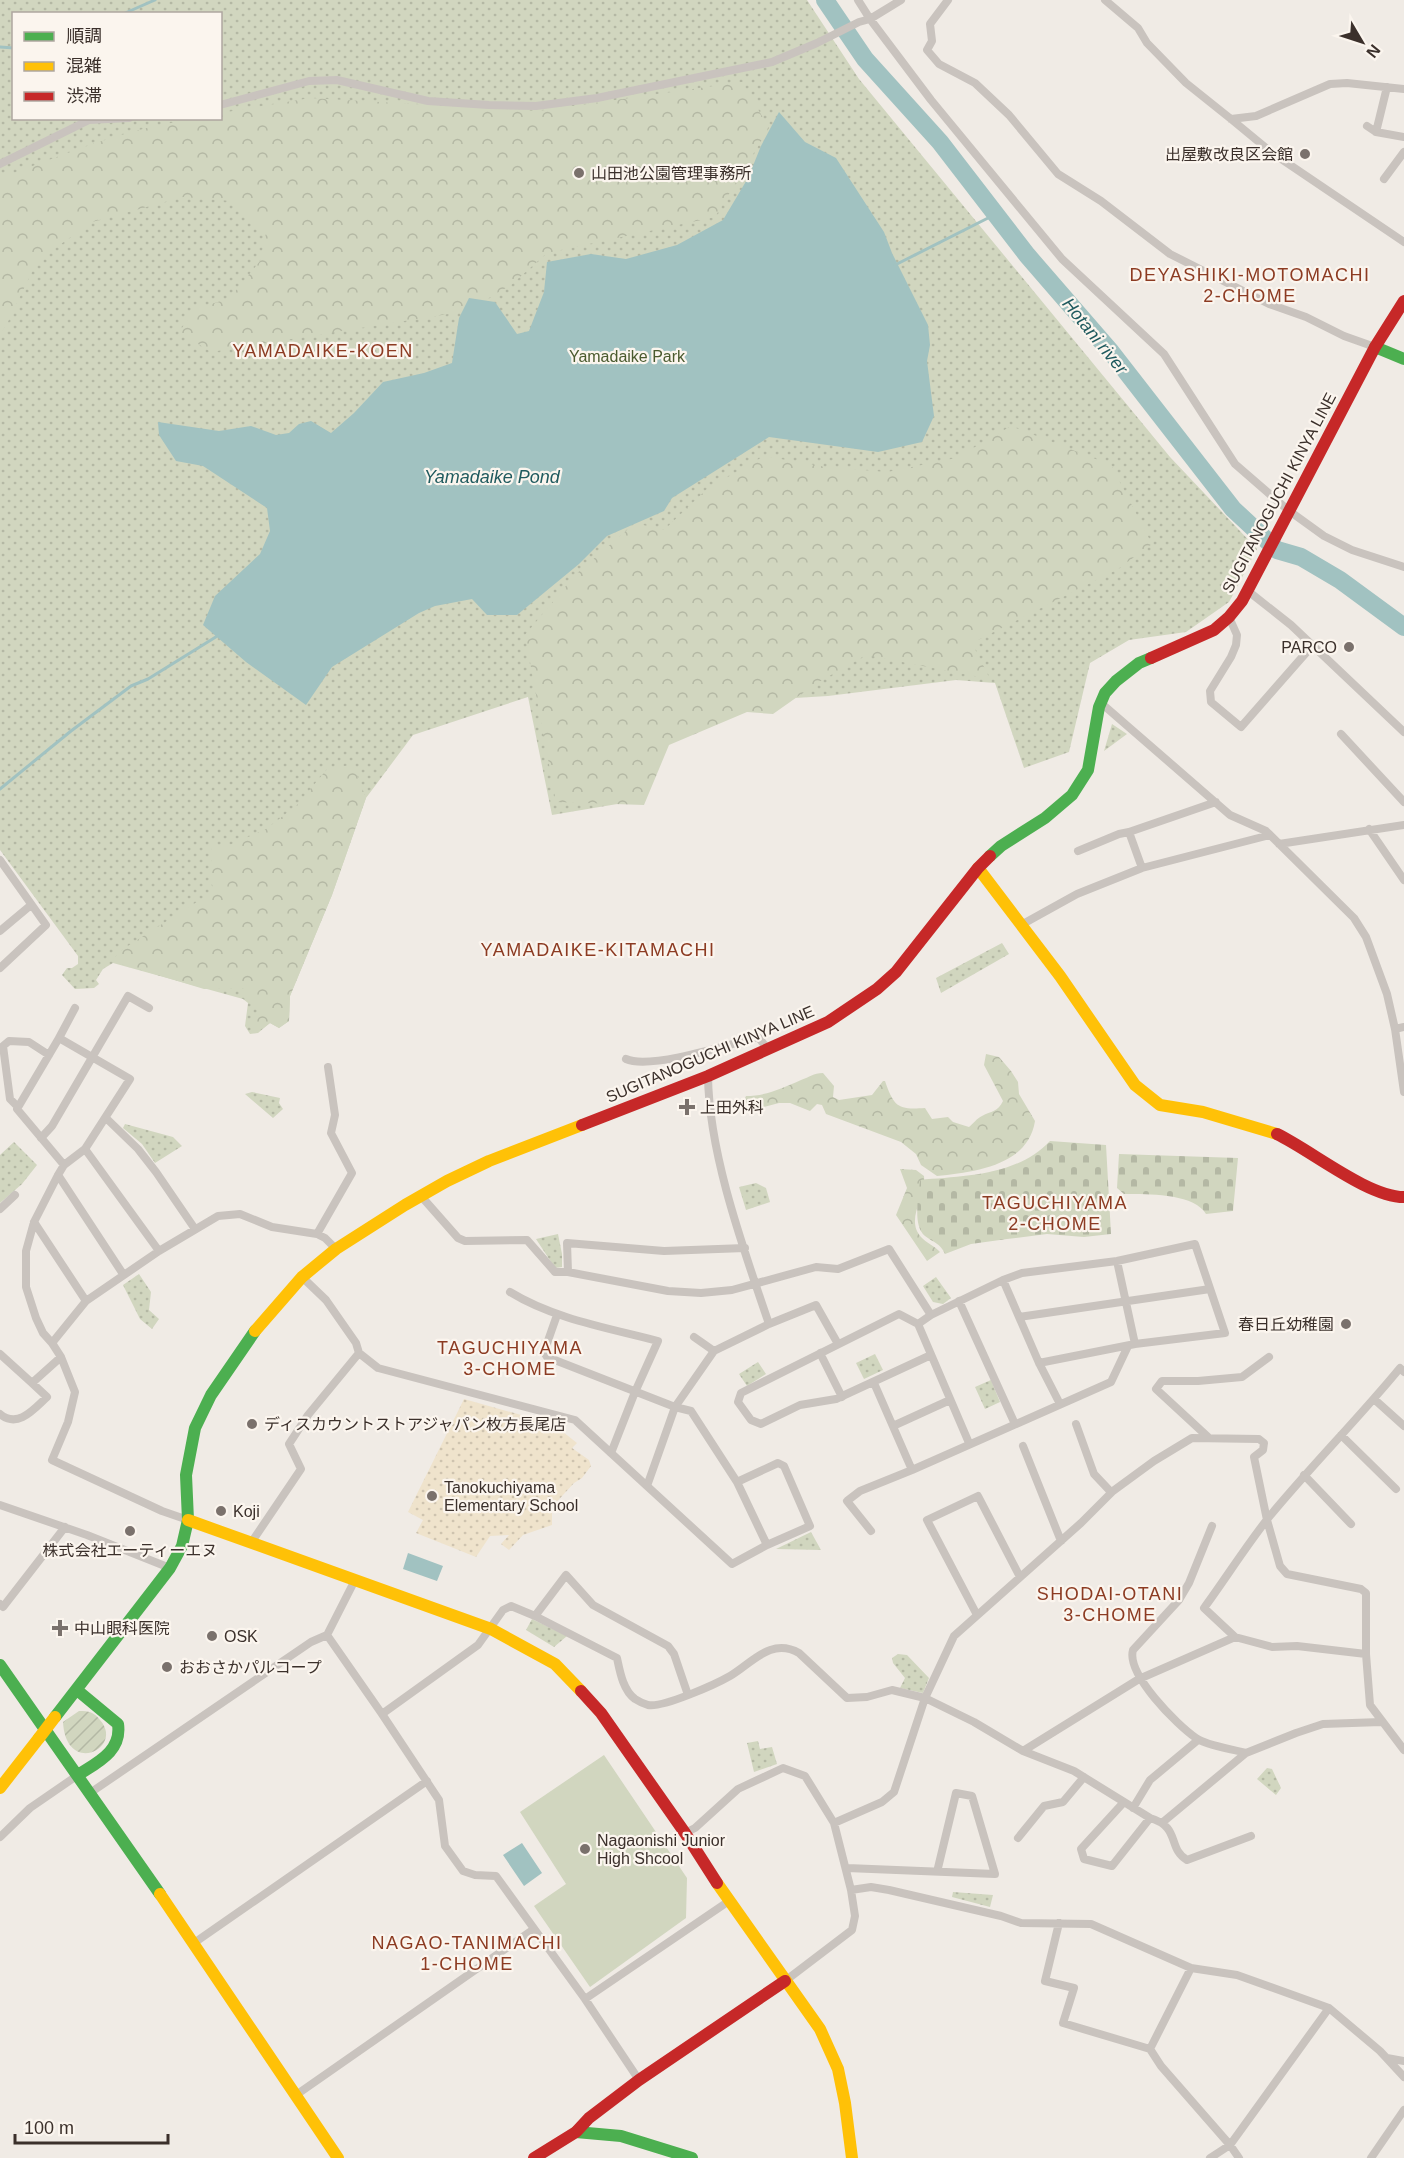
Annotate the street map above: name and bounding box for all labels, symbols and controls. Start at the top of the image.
legend [12,12,222,120]
north arrow [1332,12,1392,72]
text: 順調 [66,26,102,46]
text: N [1363,41,1384,61]
text: 混雑 [66,56,102,76]
text: 渋滞 [66,86,102,106]
place label: 出屋敷改良区会館 [1165,146,1293,163]
marker: 出屋敷改良区会館 [1298,147,1312,161]
place label: 山田池公園管理事務所 [591,165,751,182]
marker: 山田池公園管理事務所 [572,166,586,180]
district label: DEYASHIKI-MOTOMACHI 2-CHOME [1130,265,1370,306]
water label: Hotani river [1058,294,1132,379]
district label: YAMADAIKE-KOEN [232,341,414,361]
park label: Yamadaike Park [569,348,686,365]
street label: SUGITANOGUCHI KINYA LINE [1219,390,1339,596]
water label: Yamadaike Pond [424,467,561,487]
place label: PARCO [1281,639,1337,656]
marker: PARCO [1342,640,1356,654]
district label: YAMADAIKE-KITAMACHI [481,940,715,960]
street label: SUGITANOGUCHI KINYA LINE [603,1002,817,1106]
marker: 上田外科 [678,1098,696,1116]
place label: 上田外科 [700,1099,764,1116]
district label: TAGUCHIYAMA 2-CHOME [982,1193,1128,1234]
place label: 春日丘幼稚園 [1238,1316,1334,1333]
marker: 春日丘幼稚園 [1339,1317,1353,1331]
district label: TAGUCHIYAMA 3-CHOME [437,1338,583,1379]
place label: ディスカウントストアジャパン枚方長尾店 [264,1416,566,1433]
marker: ディスカウントストアジャパン枚方長尾店 [245,1417,259,1431]
place label: Tanokuchiyama Elementary School [444,1479,578,1514]
marker: Tanokuchiyama Elementary School [425,1489,439,1503]
place label: Koji [233,1503,260,1520]
marker: Koji [214,1504,228,1518]
marker: 株式会社エーティーエヌ [123,1524,137,1538]
place label: 株式会社エーティーエヌ [42,1542,218,1559]
district label: SHODAI-OTANI 3-CHOME [1037,1584,1183,1625]
marker: 中山眼科医院 [51,1619,69,1637]
place label: 中山眼科医院 [74,1620,170,1637]
place label: OSK [224,1628,258,1645]
marker: OSK [205,1629,219,1643]
place label: おおさかパルコープ [179,1659,322,1676]
marker: おおさかパルコープ [160,1660,174,1674]
place label: Nagaonishi Junior High Shcool [597,1832,726,1867]
marker: Nagaonishi Junior High Shcool [578,1842,592,1856]
district label: NAGAO-TANIMACHI 1-CHOME [371,1933,563,1974]
scale bar [15,2107,168,2145]
text: 100 m [24,2118,74,2138]

